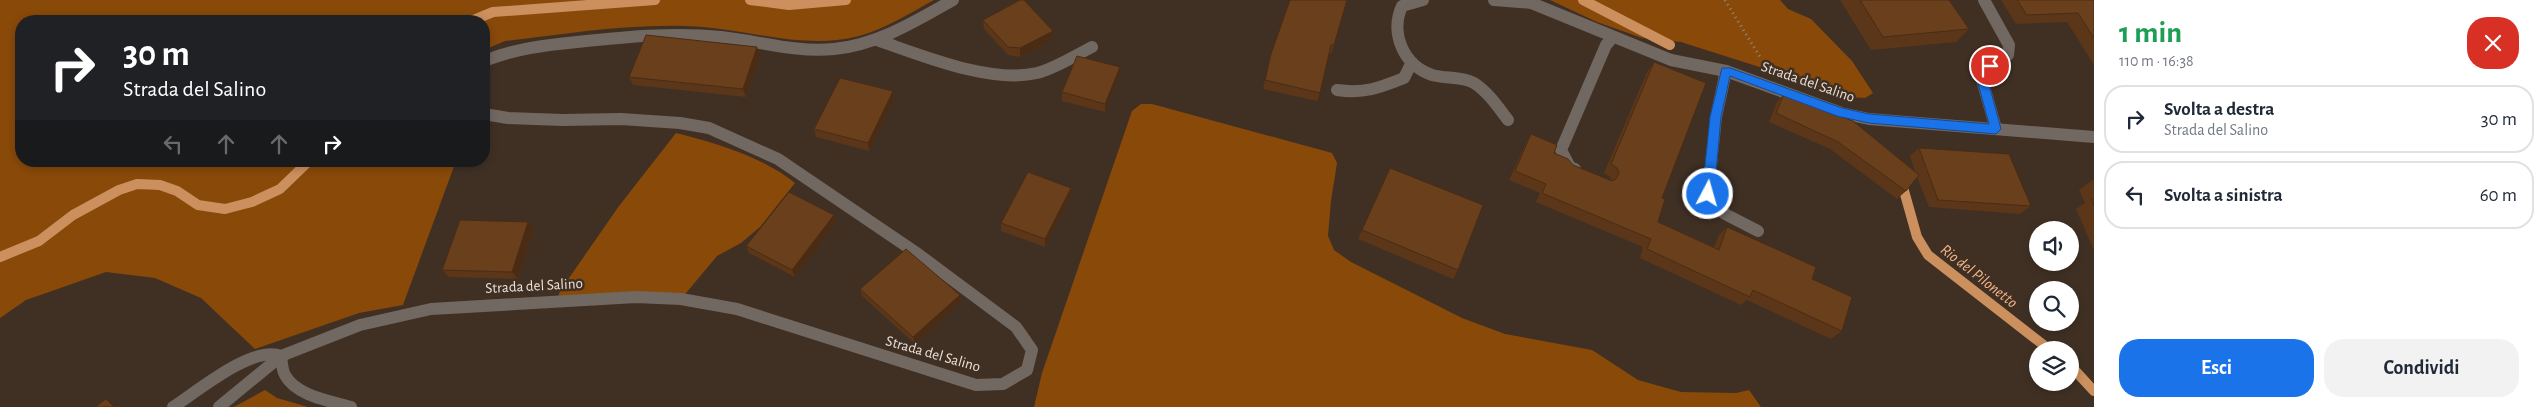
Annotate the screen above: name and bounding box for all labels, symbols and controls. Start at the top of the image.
button: close [2467,17,2519,69]
text: 1 min [2119,18,2182,48]
icon: right [40,35,105,100]
text: 30 m [123,37,190,72]
pin [1969,45,2011,87]
icon: arrive [1976,52,2004,80]
text: 110 m · 16:38 [2119,53,2194,69]
street label: Strada del Salino [1759,59,1857,105]
text: Strada del Salino [123,78,266,100]
text: Svolta a destra [2164,100,2274,119]
icon: right [2121,105,2149,133]
text: 30 m [2481,110,2517,129]
text: Strada del Salino [2164,122,2268,138]
icon: left [159,130,187,158]
icon: ahead [212,130,240,158]
icon: ahead [265,130,293,158]
icon: right [318,130,346,158]
position arrow [1681,167,1733,219]
icon: left [2121,181,2149,209]
text: Svolta a sinistra [2164,186,2283,205]
text: 60 m [2480,186,2517,205]
map controls [2029,221,2079,391]
button: sound [2029,221,2079,271]
water label: Rio del Pilonetto [1938,241,2021,311]
street label: Strada del Salino [485,276,583,296]
button: search [2029,281,2079,331]
street label: Strada del Salino [884,333,982,375]
button: Esci [2119,339,2314,397]
button: Condividi [2324,339,2519,397]
button: layers [2029,341,2079,391]

